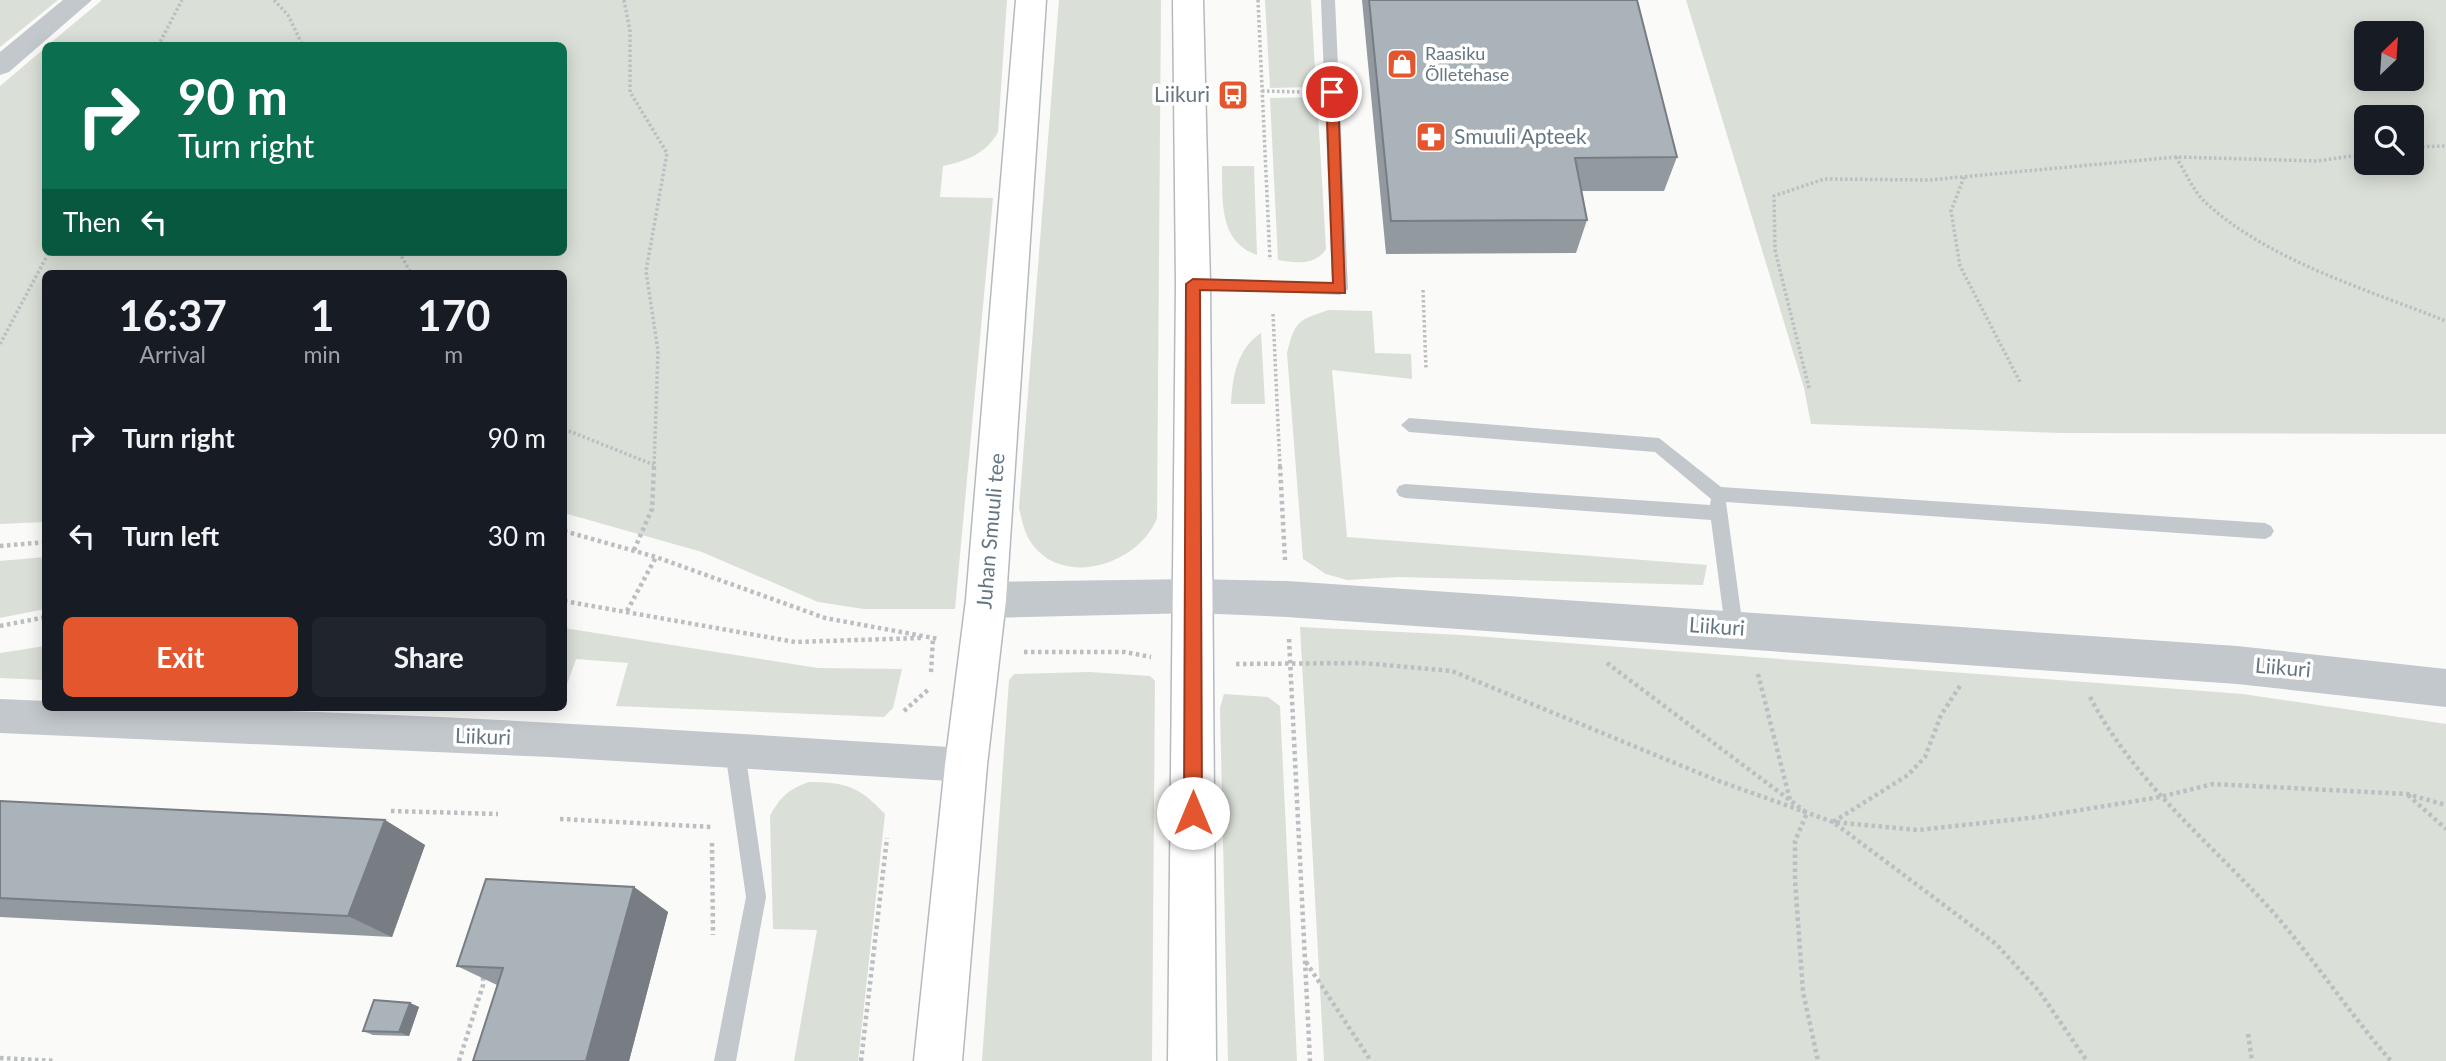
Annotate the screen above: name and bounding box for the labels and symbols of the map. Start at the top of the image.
north arrow [2354,21,2424,91]
place label: Raasiku Õlletehase [1425,42,1509,85]
shop icon: Raasiku Õlletehase [1385,47,1419,81]
pin [1302,62,1362,122]
bus stop icon: Liikuri [1216,78,1250,112]
place label: Liikuri [1154,81,1210,106]
pharmacy icon: Smuuli Apteek [1414,120,1448,154]
place label: Smuuli Apteek [1454,123,1587,148]
street label: Juhan Smuuli tee [970,452,1009,610]
street label: Liikuri [1688,611,1746,640]
street label: Liikuri [2254,652,2312,681]
street label: Liikuri [455,722,511,749]
position arrow [1156,776,1230,850]

